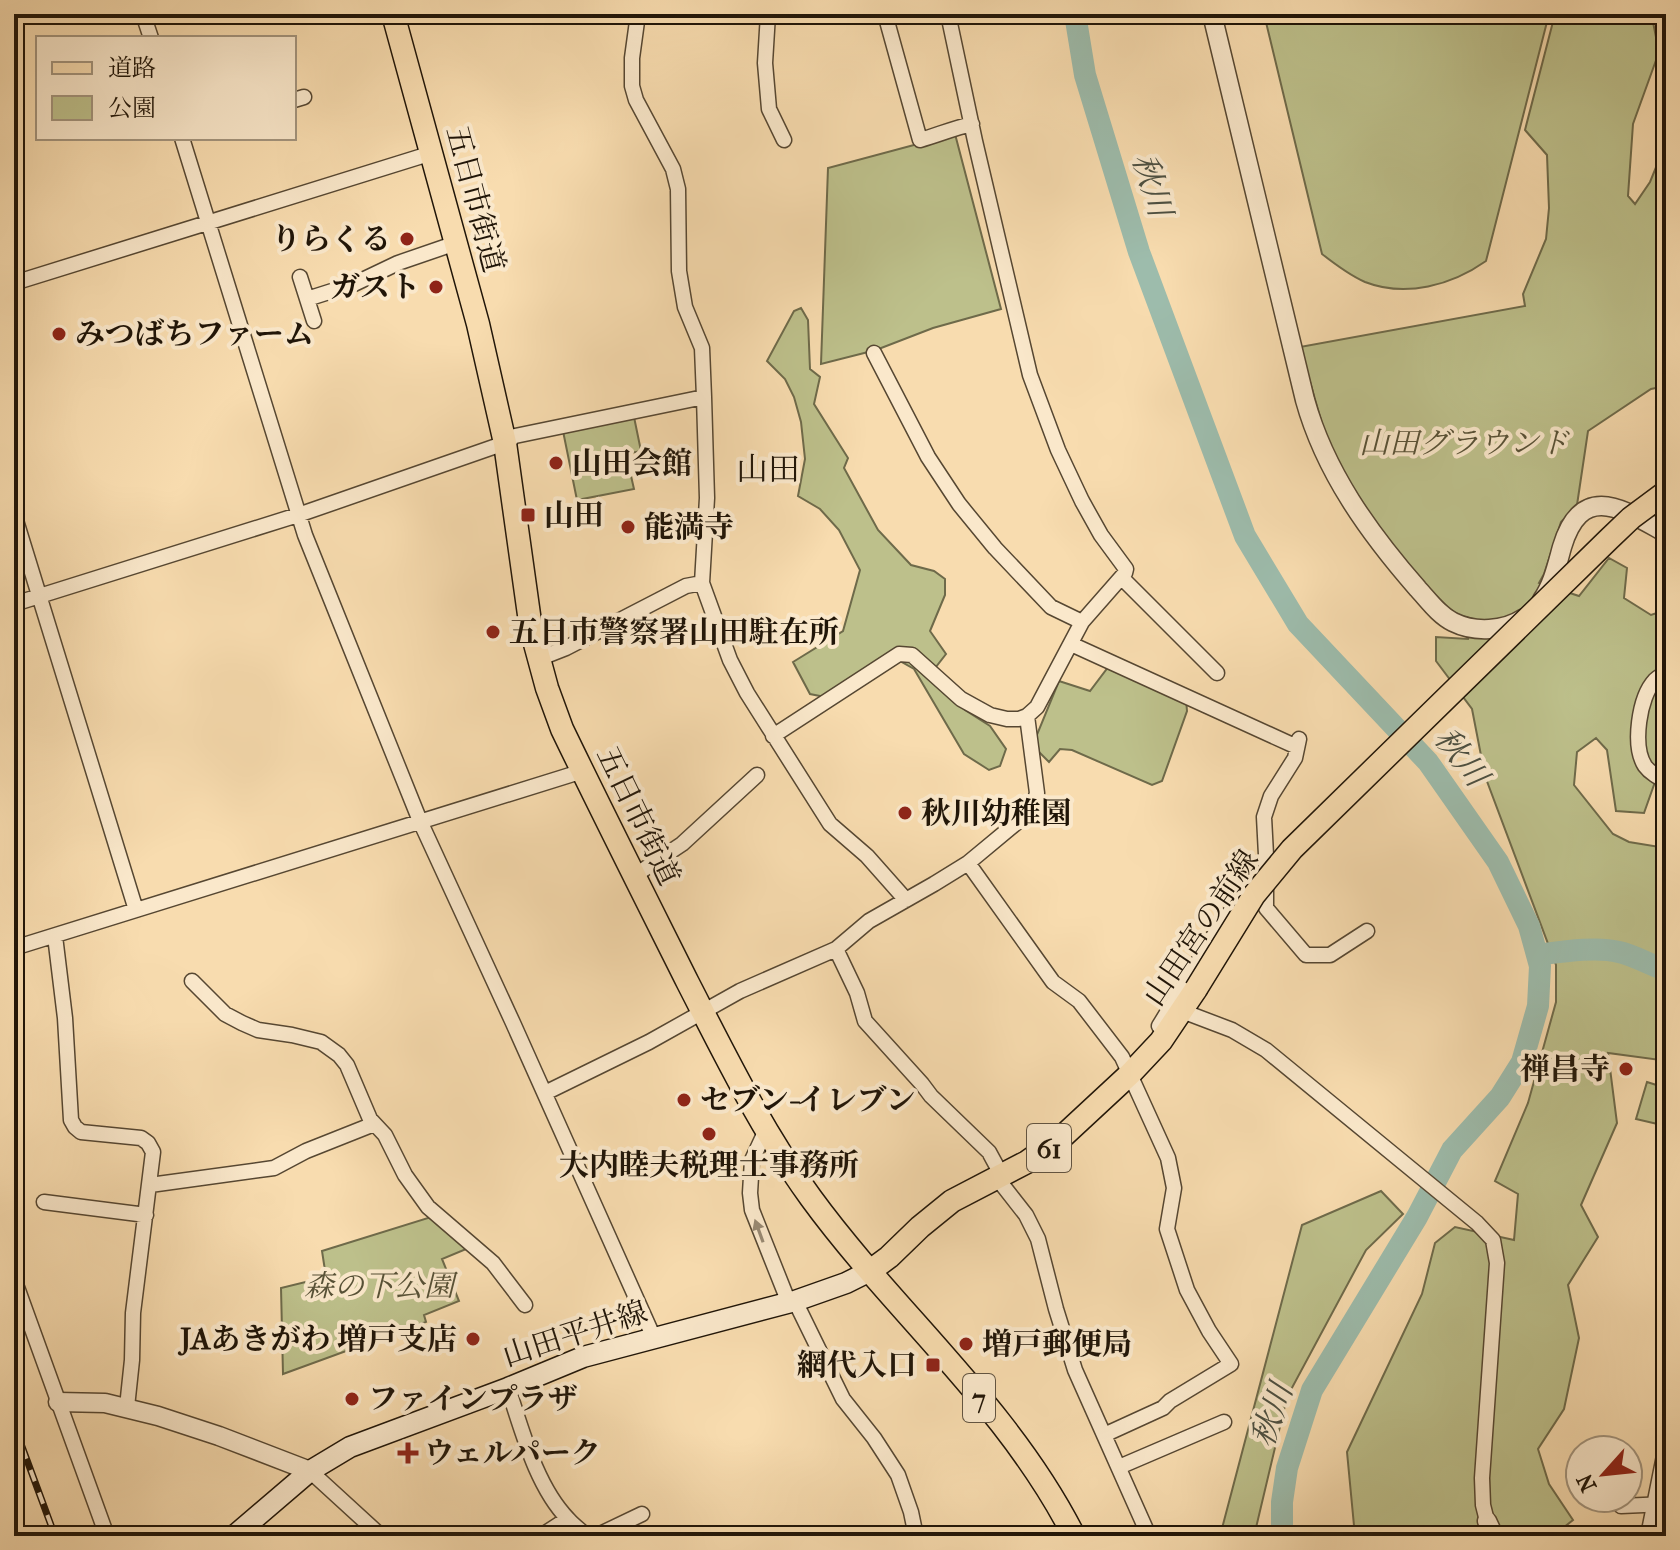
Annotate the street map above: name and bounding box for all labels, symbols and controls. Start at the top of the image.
legend [36,36,296,140]
text: 道路 [108,54,156,82]
text: 公園 [108,94,156,122]
street label: 五日市街道 [439,122,511,276]
water label: 秋川 [1125,149,1180,224]
place label: りらくる [271,222,391,257]
marker: りらくる [398,230,416,248]
place label: ガスト [330,270,420,305]
marker: ガスト [427,278,445,296]
place label: みつばちファーム [75,317,314,352]
marker: みつばちファーム [50,325,68,343]
park label: 山田グラウンド [1359,426,1570,461]
place label: 山田会館 [572,446,692,481]
district label: 山田 [736,451,800,488]
marker: 山田会館 [547,454,565,472]
place label: 山田 [544,498,604,533]
marker: 山田 [519,506,537,524]
place label: 能満寺 [644,510,734,545]
marker: 能満寺 [619,518,637,536]
place label: 五日市警察署山田駐在所 [509,615,839,650]
marker: 五日市警察署山田駐在所 [484,623,502,641]
water label: 秋川 [1427,720,1497,796]
street label: 五日市街道 [589,741,687,891]
place label: 秋川幼稚園 [921,796,1071,831]
marker: 秋川幼稚園 [896,804,914,822]
street label: 山田宮の前線 [1136,844,1266,1012]
place label: 禅昌寺 [1520,1052,1610,1087]
marker: 禅昌寺 [1617,1060,1635,1078]
place label: セブン-イレブン [700,1083,915,1118]
marker: セブン-イレブン [675,1091,693,1109]
road number: 61 [1027,1124,1071,1172]
marker: 大内睦夫税理士事務所 [700,1125,718,1143]
place label: 大内睦夫税理士事務所 [559,1148,859,1183]
one-way arrow [752,1218,765,1242]
park label: 森の下公園 [304,1269,459,1304]
street label: 山田平井線 [498,1294,652,1374]
place label: JAあきがわ 増戸支店 [177,1322,457,1357]
place label: 増戸郵便局 [982,1327,1132,1362]
marker: JAあきがわ 増戸支店 [464,1330,482,1348]
marker: 増戸郵便局 [957,1335,975,1353]
place label: 網代入口 [797,1348,917,1383]
marker: 網代入口 [924,1356,942,1374]
road number: 7 [963,1374,995,1422]
water label: 秋川 [1244,1376,1301,1451]
place label: ファインプラザ [368,1382,577,1417]
marker: ファインプラザ [343,1390,361,1408]
north arrow [1564,1434,1644,1514]
place label: ウェルパーク [424,1436,601,1471]
marker: ウェルパーク [399,1444,417,1462]
text: N [1572,1469,1602,1496]

